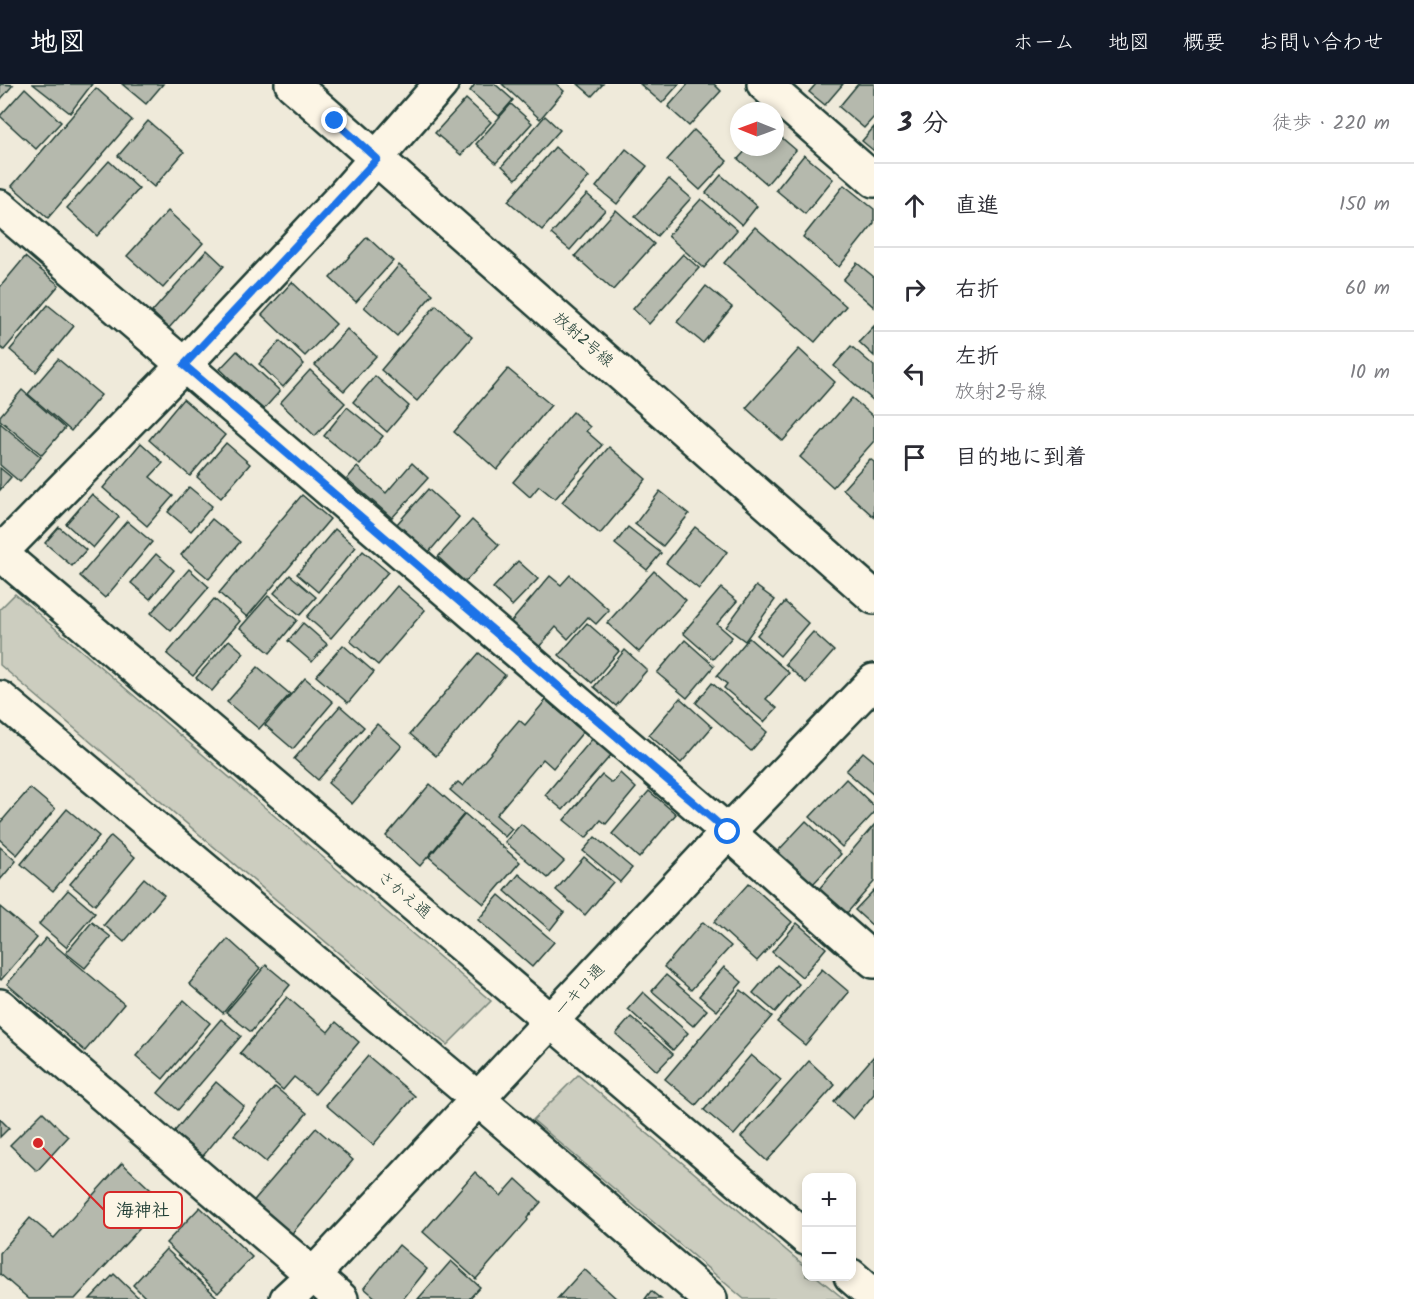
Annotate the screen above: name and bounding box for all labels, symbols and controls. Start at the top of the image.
text: 地図 [30,21,86,66]
text: ホーム [1013,27,1075,60]
text: 地図 [1108,27,1150,60]
text: 概要 [1183,27,1225,60]
text: お問い合わせ [1258,27,1384,60]
north arrow [730,102,784,156]
text: 3 分 [898,103,948,145]
route end [321,107,347,133]
text: 徒歩 · 220 m [1272,108,1390,140]
icon: ahead [898,189,931,222]
text: 直進 [955,189,999,224]
text: 150 m [1339,189,1390,221]
icon: right [898,273,931,306]
text: 右折 [955,273,999,308]
text: 60 m [1345,273,1390,305]
street label: 放射2号線 [547,307,619,373]
text: 左折 [955,340,999,375]
icon: left [898,357,931,390]
text: 10 m [1350,357,1390,389]
text: 放射2号線 [955,377,1047,409]
icon: arrive [898,441,931,474]
text: 目的地に到着 [955,441,1087,476]
route start [714,818,740,844]
street label: さかえ通 [371,865,437,925]
street label: 一キロ通 [549,958,611,1022]
map controls [802,1173,856,1281]
button: + [802,1173,856,1227]
callout: 海神社 [104,1192,182,1228]
text: 海神社 [116,1197,170,1226]
button: − [802,1227,856,1281]

